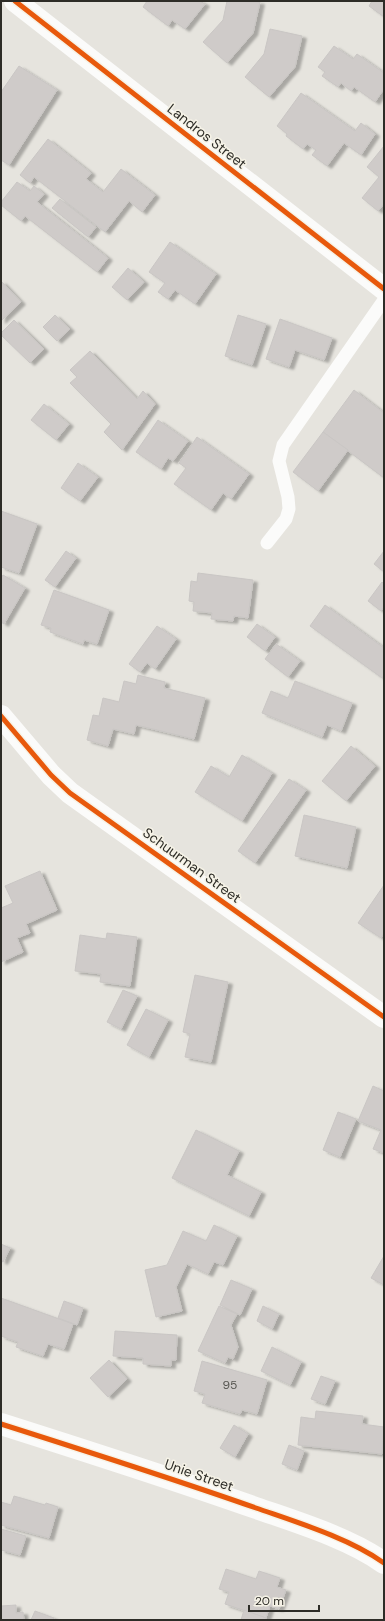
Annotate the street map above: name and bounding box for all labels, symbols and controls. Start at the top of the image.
street label: Landros Street [164,100,250,172]
street label: Schuurman Street [139,823,245,907]
house number: 95 [223,1377,237,1393]
street label: Unie Street [162,1455,236,1495]
scale bar [249,1587,319,1613]
text: 20 m [255,1593,284,1609]

